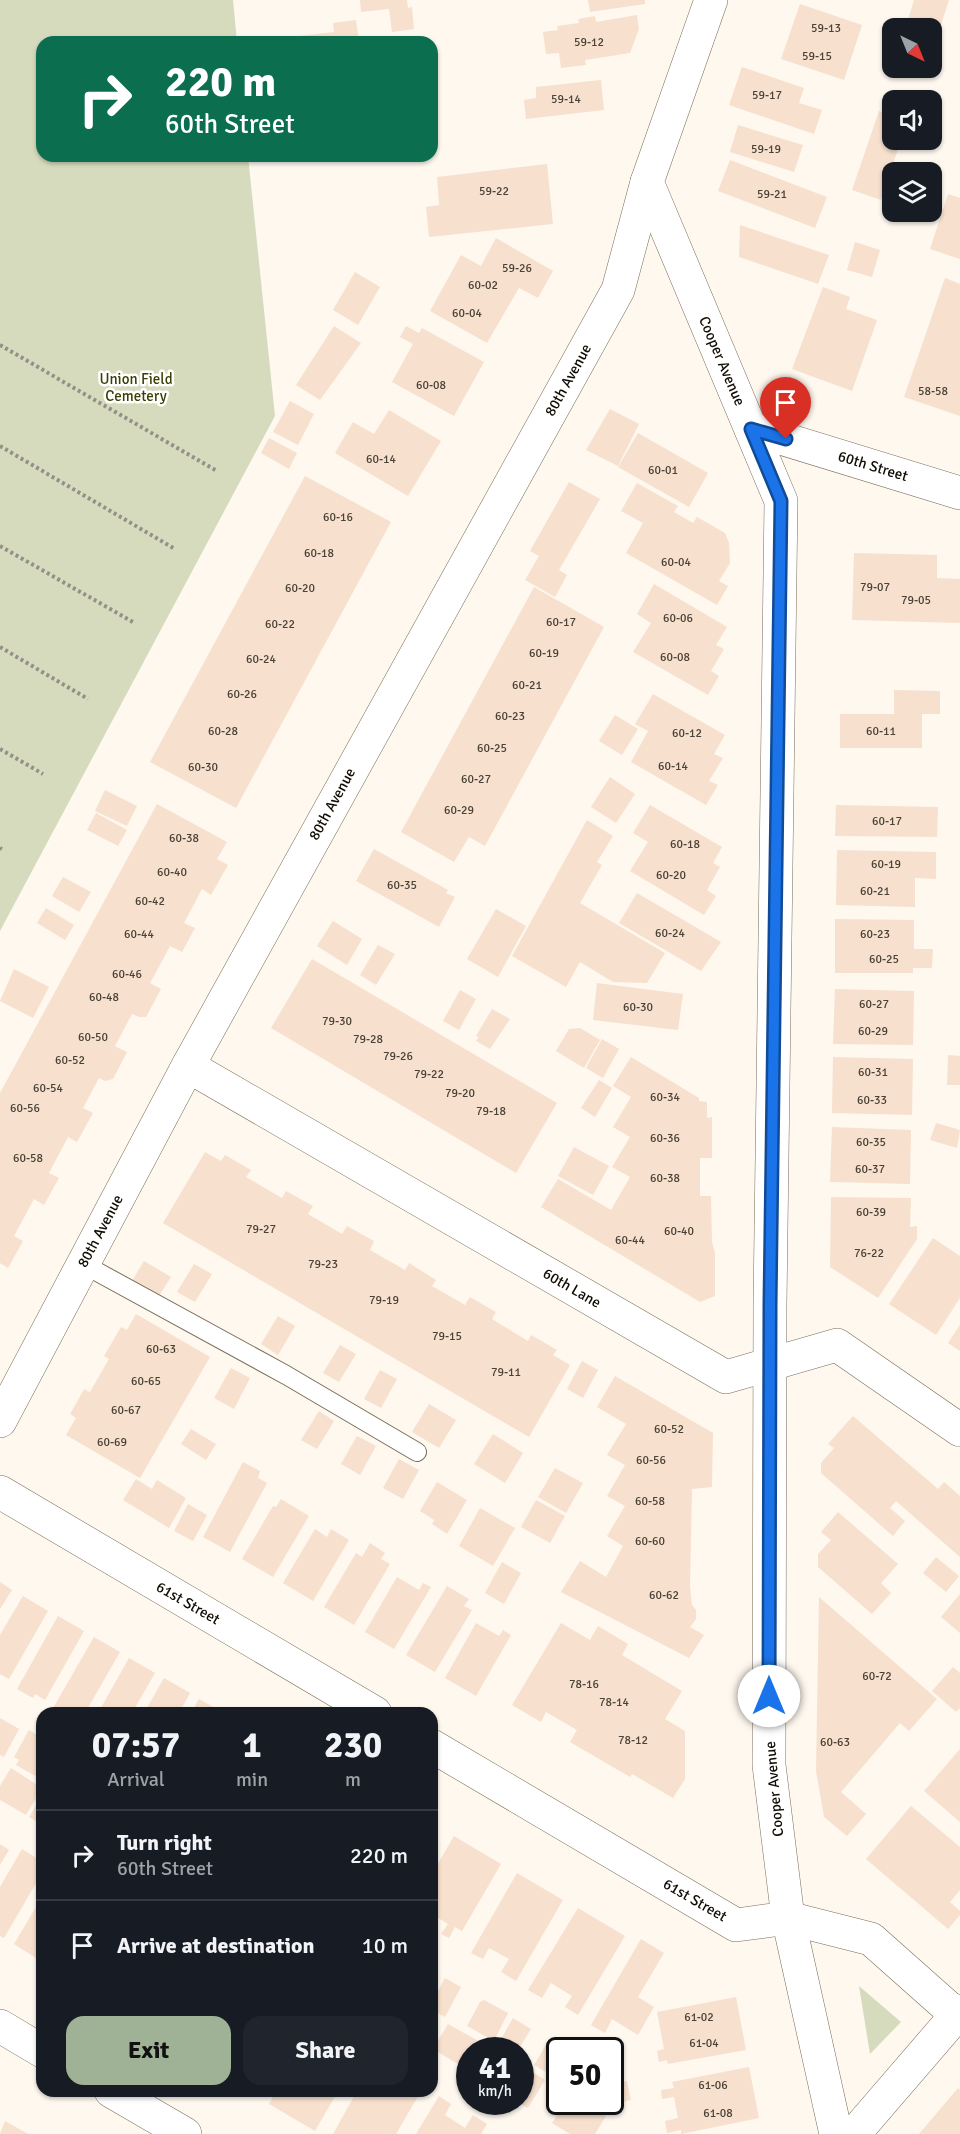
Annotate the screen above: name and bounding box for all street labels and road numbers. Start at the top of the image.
street label: Cooper Avenue [695,313,749,409]
street label: 80th Avenue [541,341,595,419]
street label: 60th Street [836,447,910,485]
street label: 80th Avenue [305,765,359,843]
street label: 80th Avenue [73,1192,127,1270]
street label: 60th Lane [540,1264,604,1312]
street label: 61st Street [153,1578,223,1628]
street label: Cooper Avenue [761,1741,787,1837]
street label: 61st Street [660,1875,730,1925]

